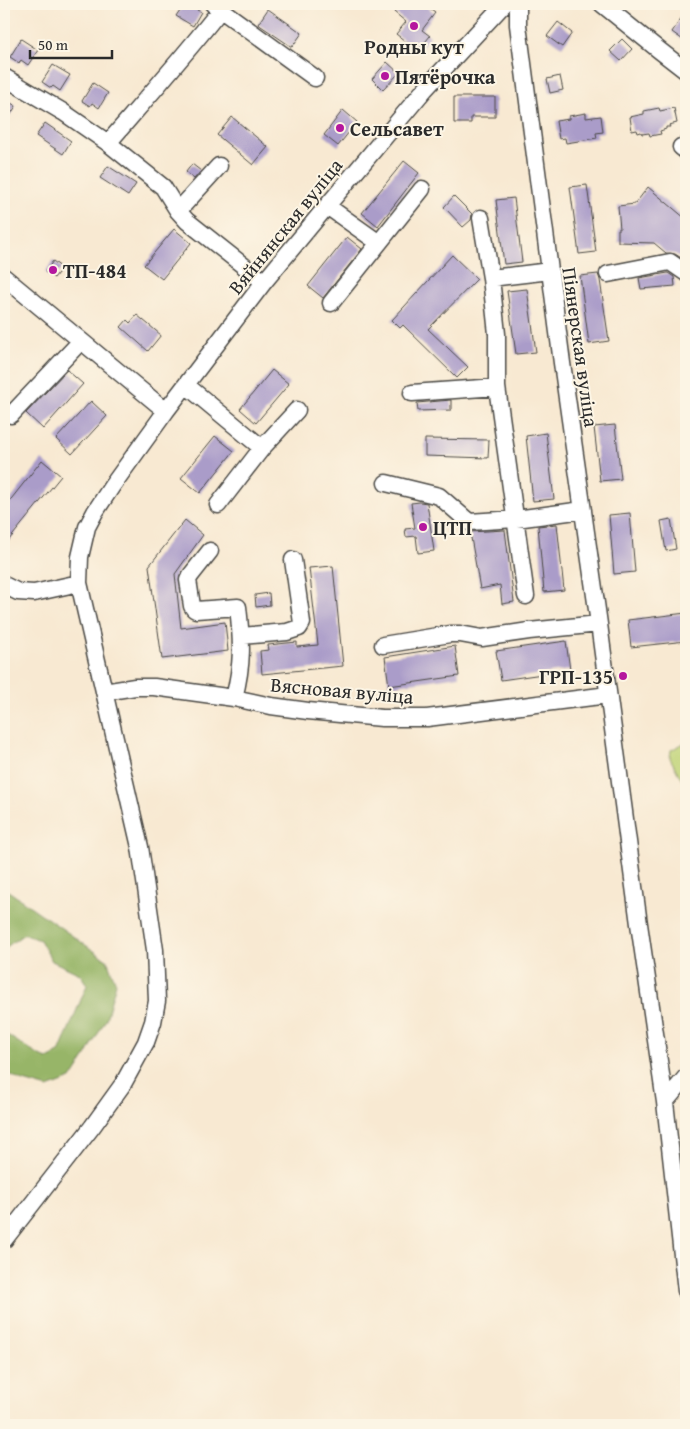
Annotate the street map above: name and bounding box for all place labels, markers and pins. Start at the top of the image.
marker: Родны кут [408,20,420,32]
place label: Родны кут [364,32,464,61]
place label: Пятёрочка [395,62,496,91]
marker: Пятёрочка [379,70,391,82]
place label: Сельсавет [350,114,444,143]
marker: Сельсавет [334,122,346,134]
place label: ТП-484 [63,256,127,285]
marker: ТП-484 [47,264,59,276]
place label: ЦТП [433,513,472,542]
marker: ЦТП [417,521,429,533]
place label: ГРП-135 [539,662,613,691]
marker: ГРП-135 [617,670,629,682]

